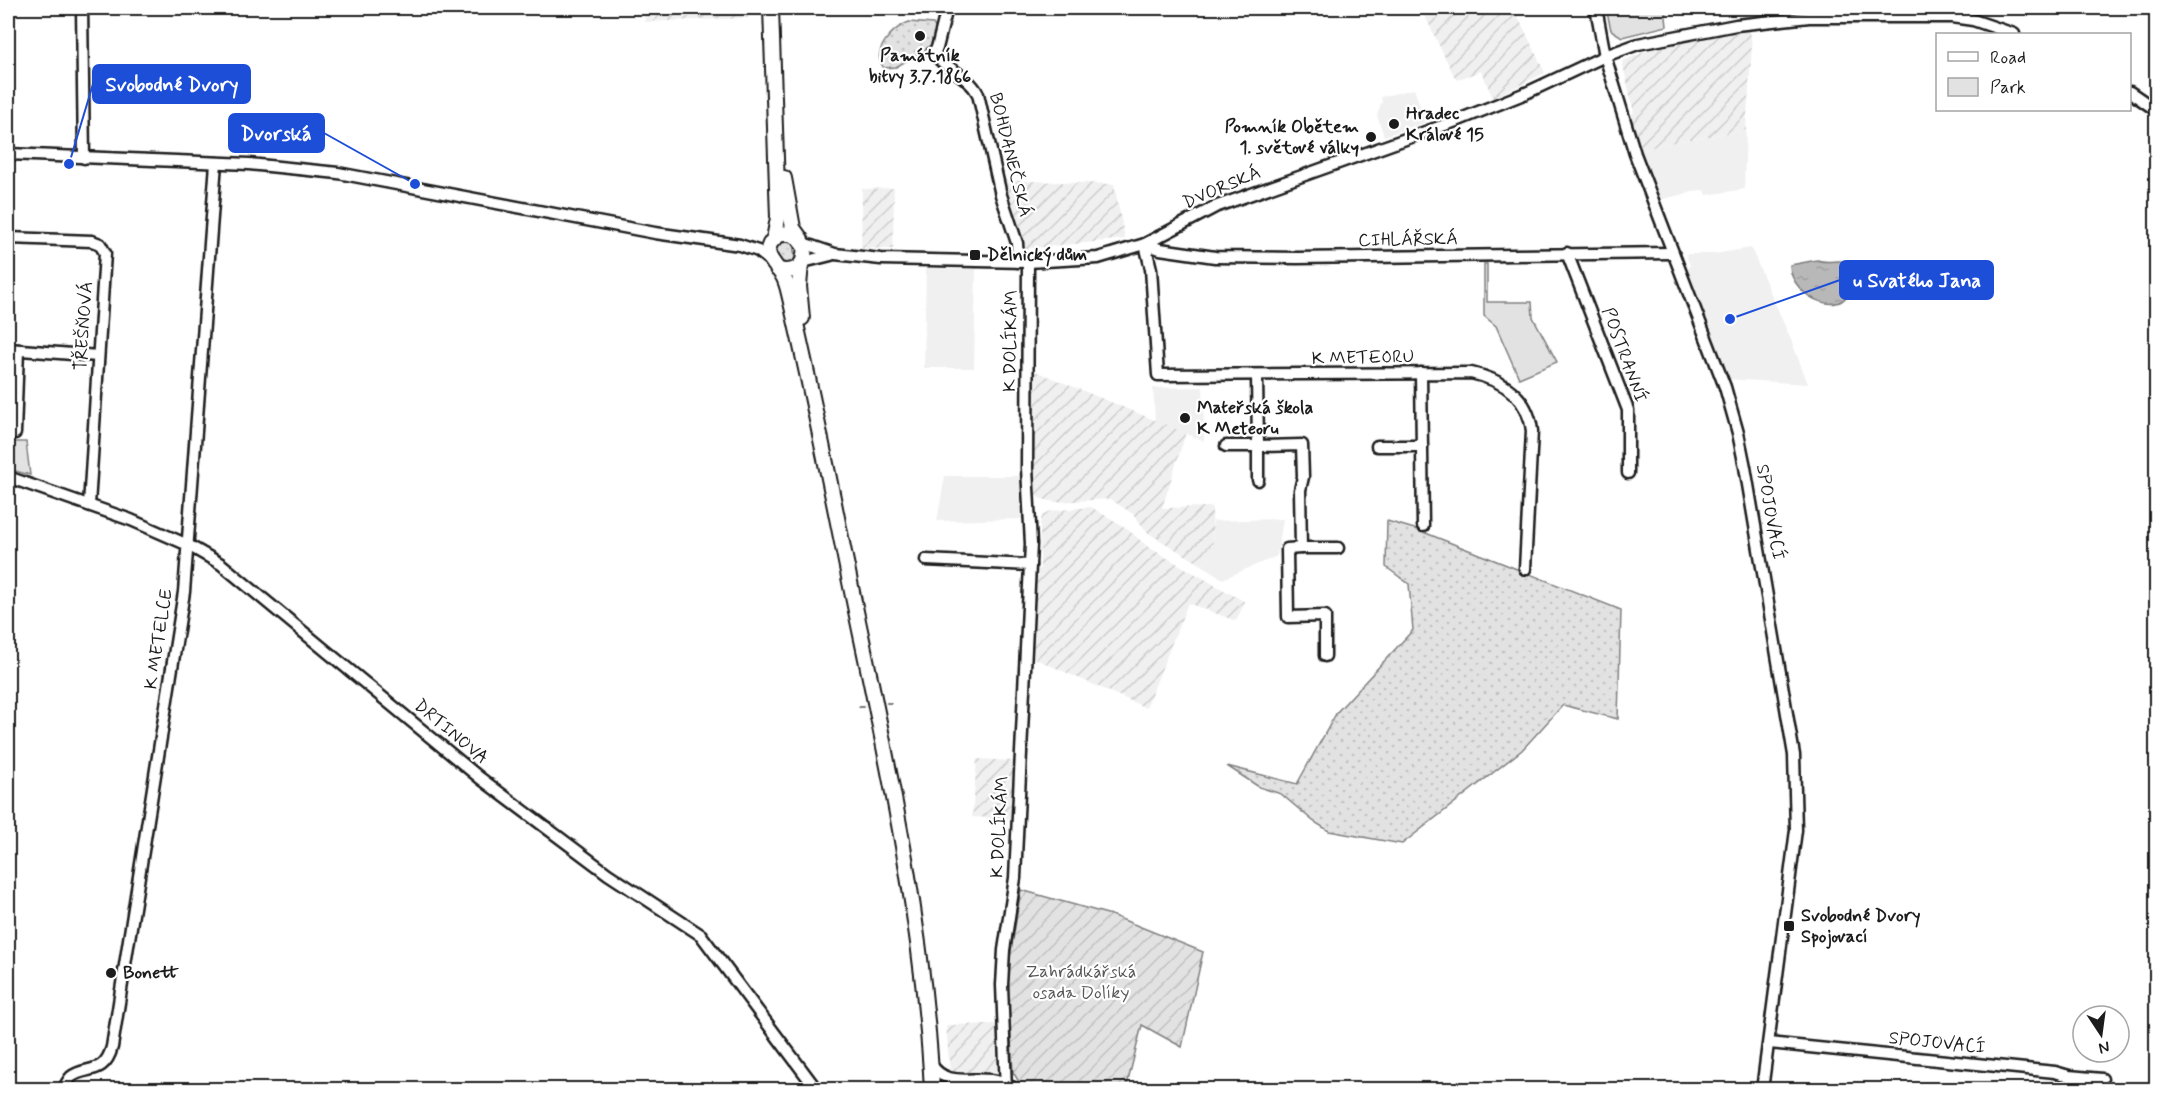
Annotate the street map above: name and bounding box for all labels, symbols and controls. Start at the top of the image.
marker: Památník bitvy 3.7.1866 [913,29,927,43]
legend [1936,33,2131,111]
place label: Památník bitvy 3.7.1866 [869,44,971,89]
text: Road [1990,46,2026,70]
callout: Svobodné Dvory [93,65,250,103]
text: Svobodné Dvory [106,72,238,99]
text: Park [1990,76,2026,100]
street label: BOHDANEČSKÁ [983,90,1037,220]
place label: Hradec Králové 15 [1406,102,1484,147]
callout: Dvorská [229,114,324,152]
place label: Pomník Obětem 1. světové války [1225,115,1359,160]
marker: Hradec Králové 15 [1387,117,1401,131]
text: Dvorská [241,121,311,148]
marker: Pomník Obětem 1. světové války [1364,130,1378,144]
street label: DVORSKÁ [1179,161,1265,215]
street label: CIHLÁŘSKÁ [1358,227,1458,253]
place label: Dělnický dům [987,243,1087,267]
marker: Dělnický dům [968,248,982,262]
callout: u Svatého Jana [1840,261,1993,299]
text: u Svatého Jana [1853,268,1981,295]
street label: TŘEŠŇOVÁ [69,280,99,372]
street label: K DOLÍKÁM [998,290,1024,392]
street label: POSTRANNÍ [1596,304,1652,406]
street label: K METEORU [1311,345,1415,371]
place label: Mateřská škola K Meteoru [1197,396,1313,441]
marker: Mateřská škola K Meteoru [1178,411,1192,425]
street label: SPOJOVACÍ [1750,462,1790,562]
street label: K METELCE [139,587,179,691]
street label: DRTINOVA [409,694,493,770]
street label: K DOLÍKÁM [985,775,1015,879]
place label: Svobodné Dvory Spojovací [1801,904,1921,949]
marker: Svobodné Dvory Spojovací [1782,919,1796,933]
park label: Zahrádkářská osada Dolíky [1026,960,1136,1005]
place label: Bonett [123,961,179,985]
marker: Bonett [104,966,118,980]
north arrow [2071,1004,2131,1064]
street label: SPOJOVACÍ [1888,1026,1986,1060]
text: N [2096,1036,2112,1059]

